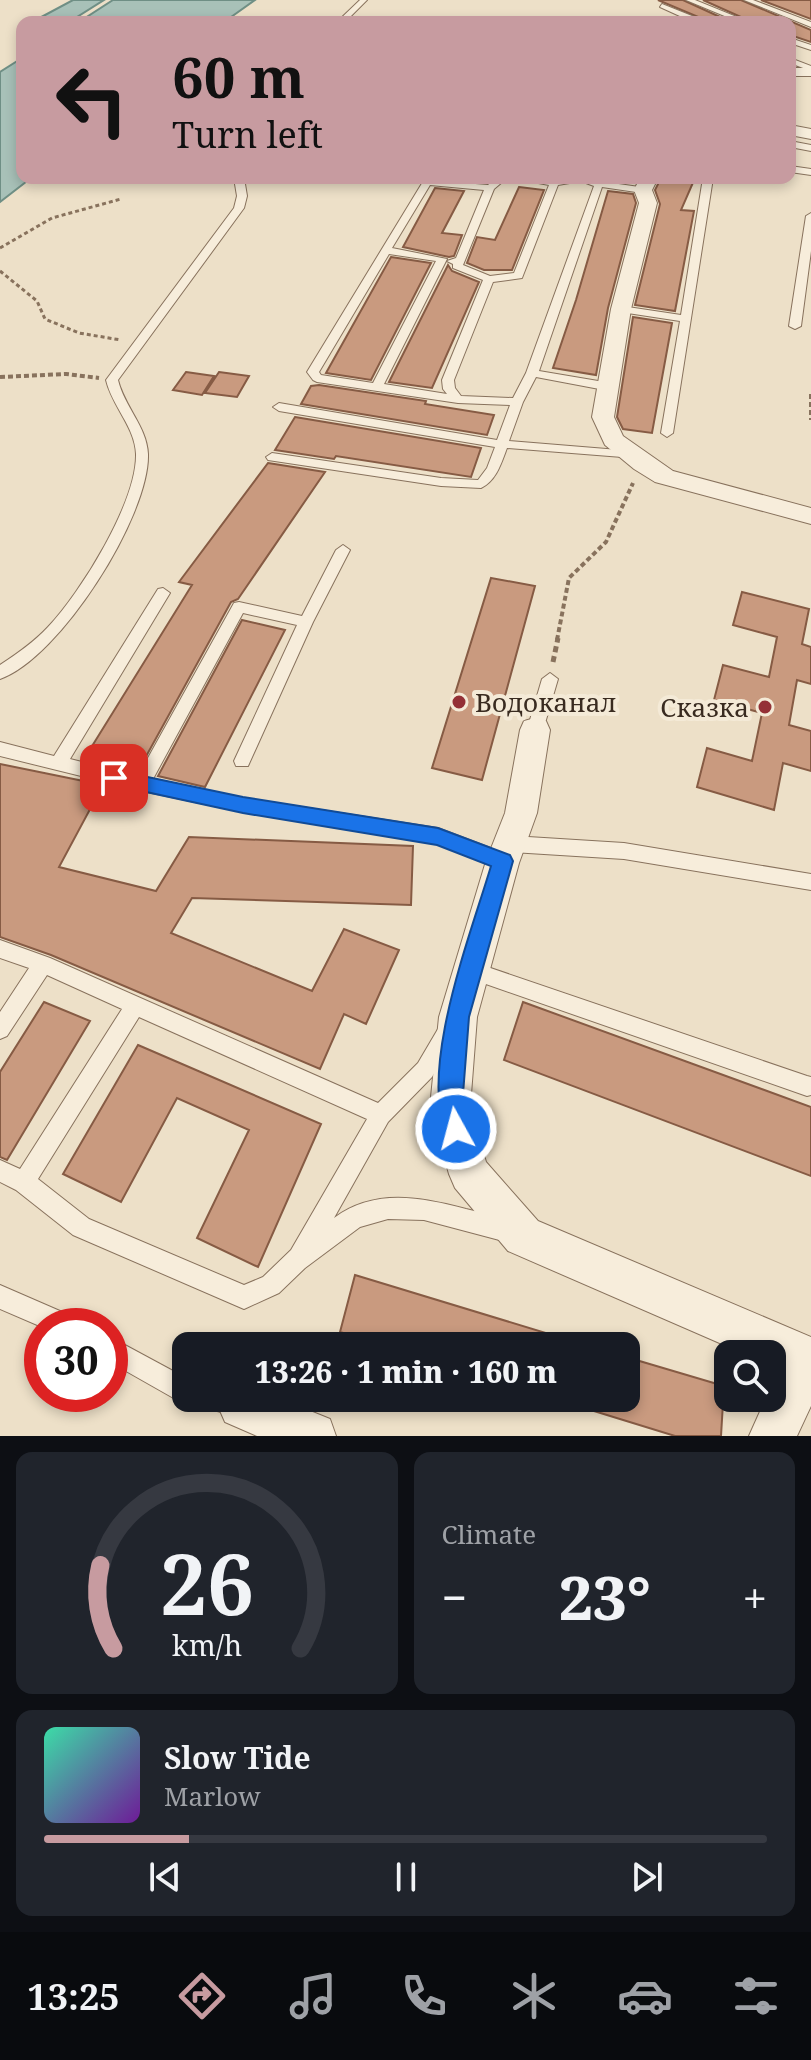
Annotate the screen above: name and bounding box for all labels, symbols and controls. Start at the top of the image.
text: 60 m [172,38,305,114]
icon: left [40,48,144,152]
text: Turn left [172,110,323,159]
place label: Водоканал [475,684,617,720]
place label: Сказка [660,689,749,725]
marker: Водоканал [450,693,468,711]
marker: Сказка [756,698,774,716]
pin [80,744,148,812]
icon: arrive [92,756,136,800]
position arrow [414,1087,498,1171]
speed limit sign: 30 [24,1308,128,1412]
map controls [714,1340,786,1412]
button: search [714,1340,786,1412]
text: 13:26 · 1 min · 160 m [255,1351,557,1392]
text: Climate [442,1516,536,1552]
text: 26 [160,1526,254,1639]
text: 23° [559,1556,651,1638]
text: − [442,1567,467,1627]
text: + [742,1567,767,1627]
text: km/h [172,1625,242,1664]
text: Slow Tide [164,1737,311,1778]
text: Marlow [164,1778,261,1814]
icon: previous [143,1855,187,1899]
icon: pause [384,1855,428,1899]
icon: next [625,1855,669,1899]
icon: directions [174,1968,230,2024]
icon: music [285,1968,341,2024]
icon: phone [396,1968,452,2024]
icon: climate [506,1968,562,2024]
icon: car [617,1968,673,2024]
icon: filters [728,1968,784,2024]
text: 13:25 [27,1972,120,2021]

